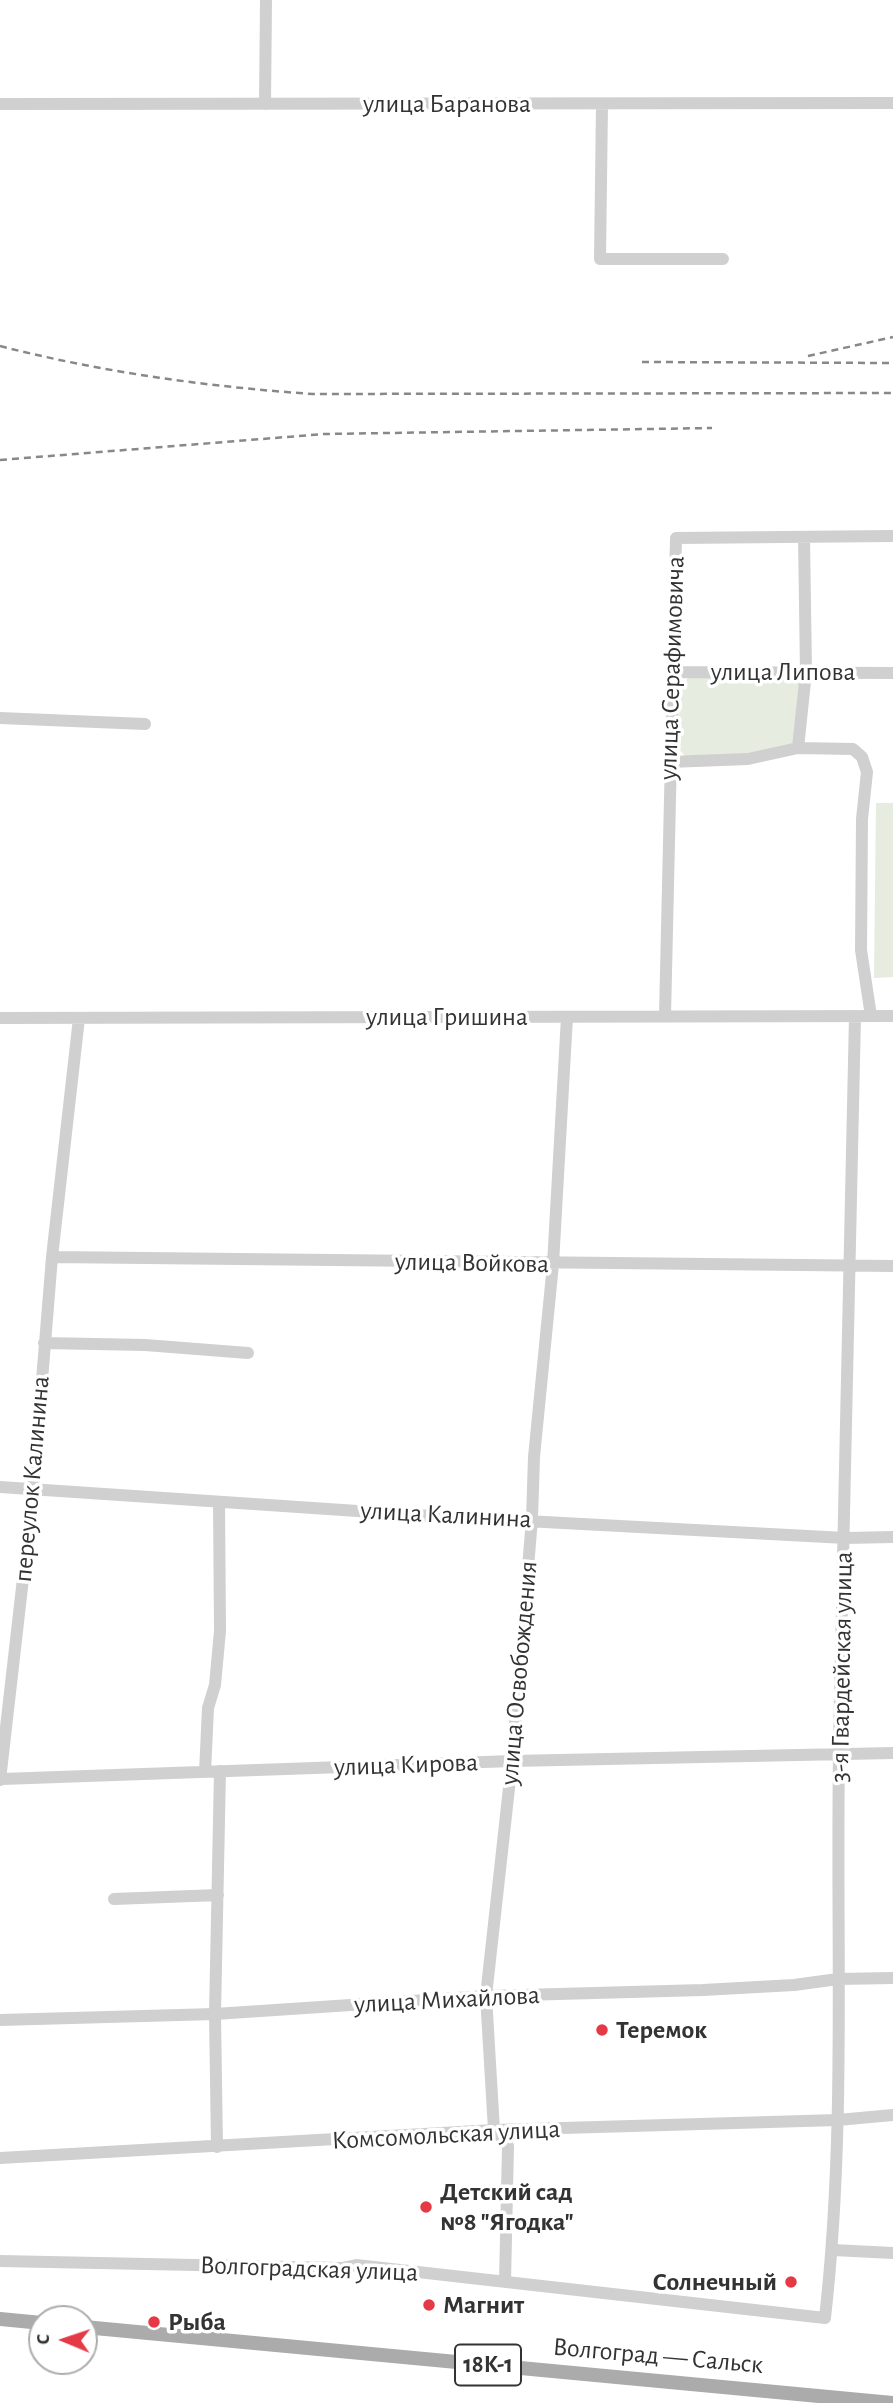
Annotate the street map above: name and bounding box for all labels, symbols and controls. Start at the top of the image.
street label: улица Баранова [363,88,531,120]
street label: улица Серафимовича [652,555,692,781]
street label: улица Липова [711,656,855,688]
street label: улица Гришина [366,1001,528,1033]
street label: улица Войкова [395,1246,549,1280]
street label: переулок Калинина [7,1375,57,1583]
street label: улица Калинина [360,1495,532,1535]
street label: 3-я Гвардейская улица [824,1551,860,1783]
street label: улица Освобождения [494,1560,544,1786]
street label: улица Кирова [333,1747,479,1783]
street label: улица Михайлова [353,1980,541,2020]
place label: Теремок [616,2014,707,2046]
marker: Теремок [594,2022,610,2038]
street label: Комсомольская улица [331,2113,561,2157]
place label: Детский сад №8 "Ягодка" [440,2176,574,2238]
marker: Детский сад №8 "Ягодка" [418,2199,434,2215]
street label: Волгоградская улица [199,2250,419,2288]
place label: Солнечный [652,2266,777,2298]
marker: Солнечный [783,2274,799,2290]
place label: Магнит [443,2289,524,2321]
marker: Магнит [421,2297,437,2313]
north arrow [28,2305,98,2375]
place label: Рыба [168,2306,226,2338]
marker: Рыба [146,2314,162,2330]
street label: Волгоград — Сальск [552,2331,764,2381]
text: С [34,2334,53,2345]
road number: 18К-1 [455,2344,521,2386]

